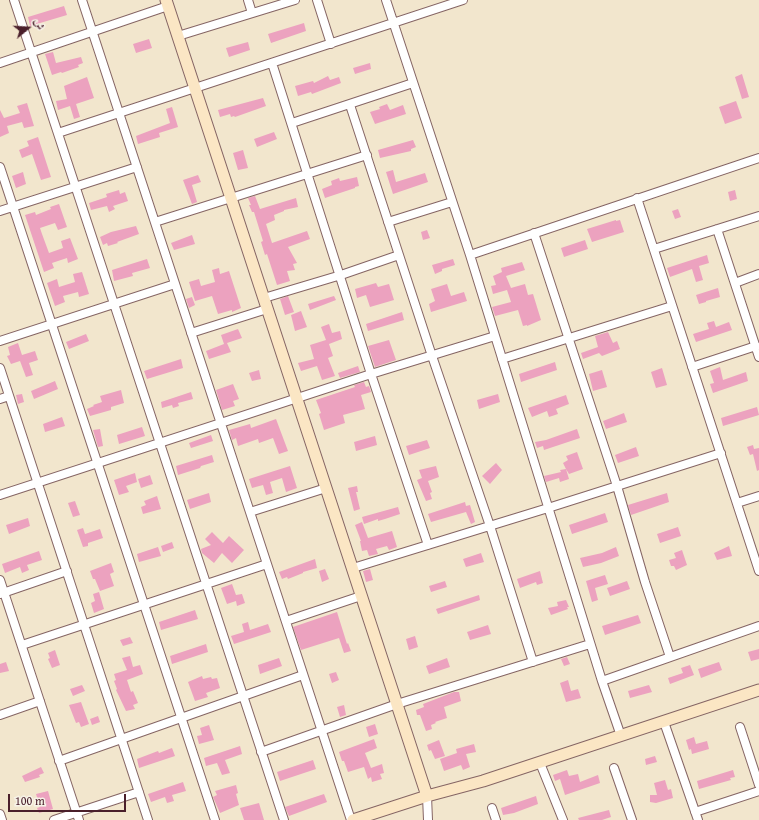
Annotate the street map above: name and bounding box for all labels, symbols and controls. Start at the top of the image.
north arrow [8,8,48,48]
text: ش [30,17,49,32]
scale bar [10,786,128,812]
text: 100 m [15,792,45,809]

